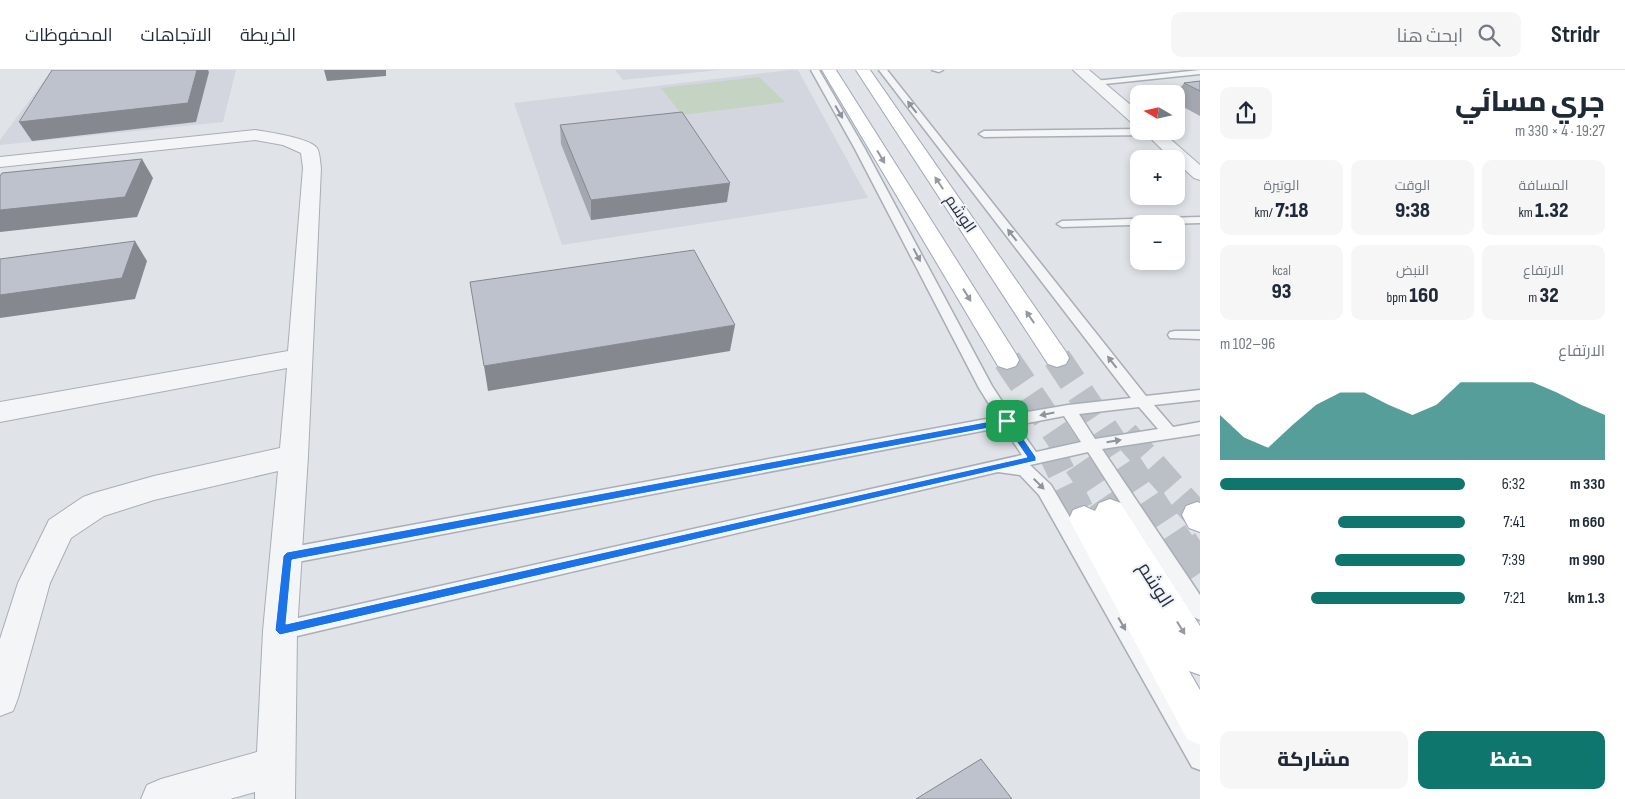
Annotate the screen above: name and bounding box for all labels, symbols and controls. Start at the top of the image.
search box [1171,12,1521,57]
text: Stridr [1551,20,1600,49]
icon: search [1475,21,1503,49]
text: المحفوظات [25,25,113,46]
text: الاتجاهات [141,25,212,46]
text: الخريطة [240,25,296,46]
text: ابحث هنا [1397,25,1463,48]
north arrow [1130,85,1185,140]
map controls [1130,85,1185,270]
text: جري مسائي [1455,86,1605,119]
button: share [1220,87,1272,139]
one-way arrow [906,101,917,114]
one-way arrow [835,106,844,119]
text: 19:27 · 4 × 330 m [1515,122,1605,141]
one-way arrow [877,150,886,163]
button: + [1130,150,1185,205]
one-way arrow [934,176,944,190]
text: الوتيرة [1264,177,1299,194]
text: الوقت [1395,177,1430,194]
text: المسافة [1519,177,1568,194]
street label: الوشم [940,191,980,237]
text: 7:18 [1275,198,1308,223]
text: 9:38 [1395,198,1430,223]
text: 1.32 [1535,198,1568,223]
text: /km [1255,204,1275,221]
text: km [1519,204,1535,221]
button: − [1130,215,1185,270]
one-way arrow [1006,228,1017,241]
one-way arrow [913,248,921,262]
text: kcal [1272,262,1291,279]
text: النبض [1396,262,1429,279]
text: الارتفاع [1523,262,1564,279]
text: 93 [1272,279,1291,304]
text: 160 [1409,283,1438,308]
text: 32 [1540,283,1559,308]
one-way arrow [962,288,971,301]
text: bpm [1387,289,1409,306]
text: m [1528,289,1540,306]
one-way arrow [1025,311,1035,324]
text: 96–102 m [1220,335,1275,354]
text: الارتفاع [1558,342,1605,361]
one-way arrow [1107,356,1118,369]
pin [986,400,1028,442]
icon: arrive [993,407,1021,435]
one-way arrow [1039,410,1055,418]
one-way arrow [1107,436,1123,444]
text: 6:32 [1502,475,1525,494]
text: 330 m [1570,475,1605,494]
one-way arrow [1033,478,1045,490]
text: 7:41 [1503,513,1525,532]
text: 660 m [1569,513,1605,532]
text: 7:39 [1502,551,1525,570]
text: 990 m [1569,551,1605,570]
street label: الوشم [1131,558,1178,613]
text: 7:21 [1503,589,1525,608]
text: 1.3 km [1568,589,1605,608]
one-way arrow [1118,616,1126,631]
one-way arrow [1177,621,1186,634]
button: مشاركة [1220,731,1408,789]
button: حفظ [1418,731,1605,789]

